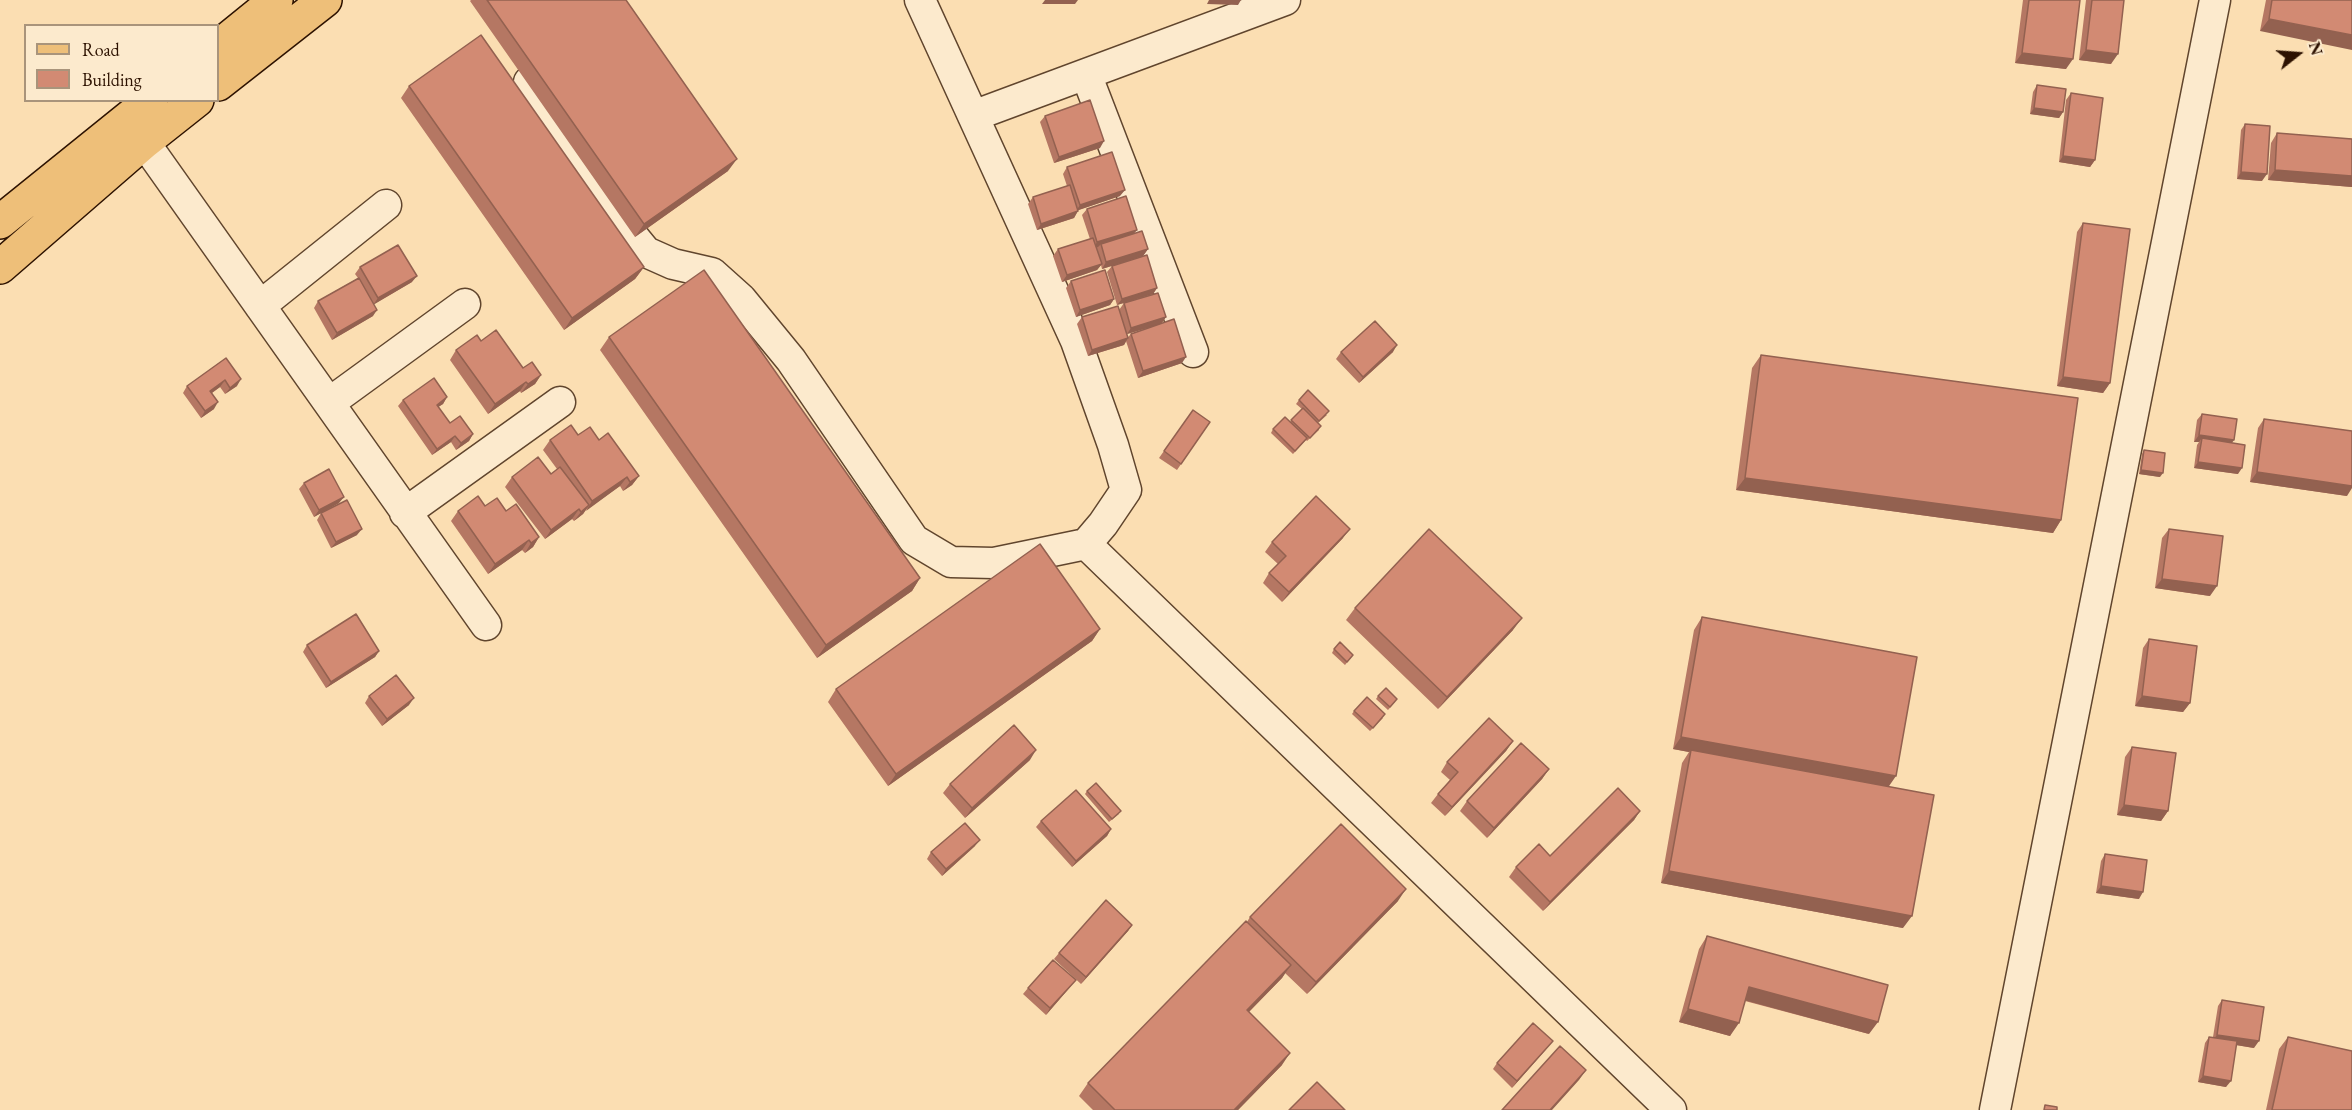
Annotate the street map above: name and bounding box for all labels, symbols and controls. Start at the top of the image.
legend [24,24,219,102]
north arrow [2268,24,2328,84]
text: Road [82,38,120,61]
text: N [2304,39,2328,58]
text: Building [82,68,142,91]

